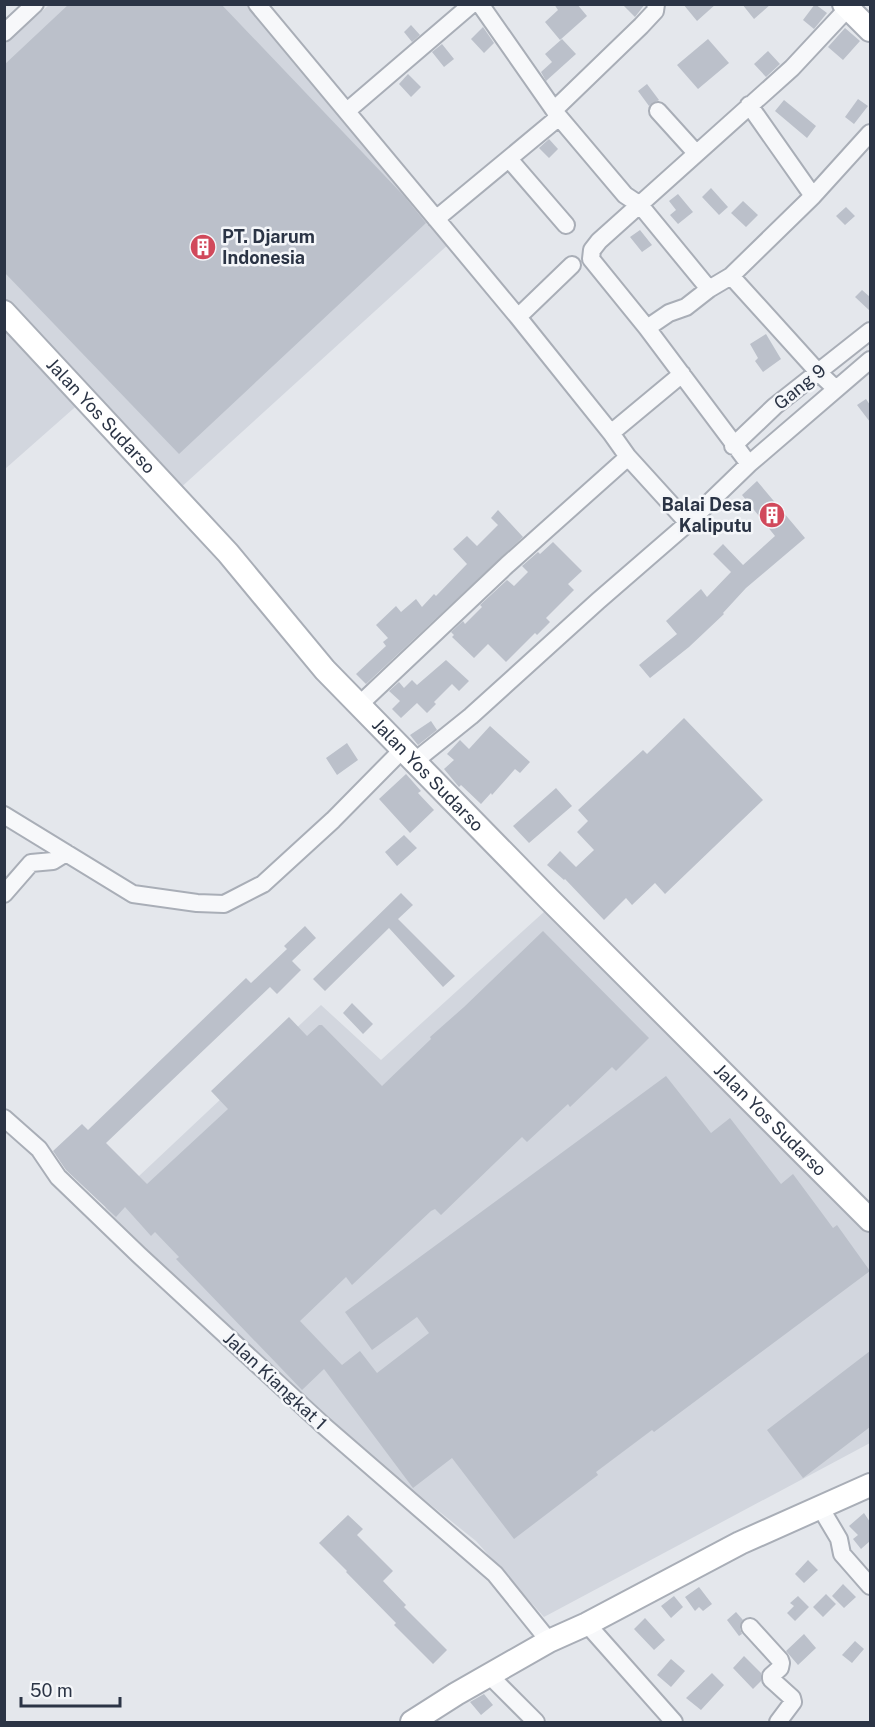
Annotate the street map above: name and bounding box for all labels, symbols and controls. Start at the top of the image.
place label: PT. Djarum Indonesia [222,226,315,268]
building icon: PT. Djarum Indonesia [188,232,218,262]
street label: Jalan Yos Sudarso [42,354,160,478]
street label: Gang 9 [770,359,830,414]
place label: Balai Desa Kaliputu [662,494,752,536]
building icon: Balai Desa Kaliputu [757,500,787,530]
street label: Jalan Yos Sudarso [368,714,488,836]
street label: Jalan Yos Sudarso [710,1059,831,1180]
street label: Jalan Kiangkat 1 [219,1327,331,1434]
scale bar [21,1670,120,1708]
text: 50 m [30,1680,73,1701]

